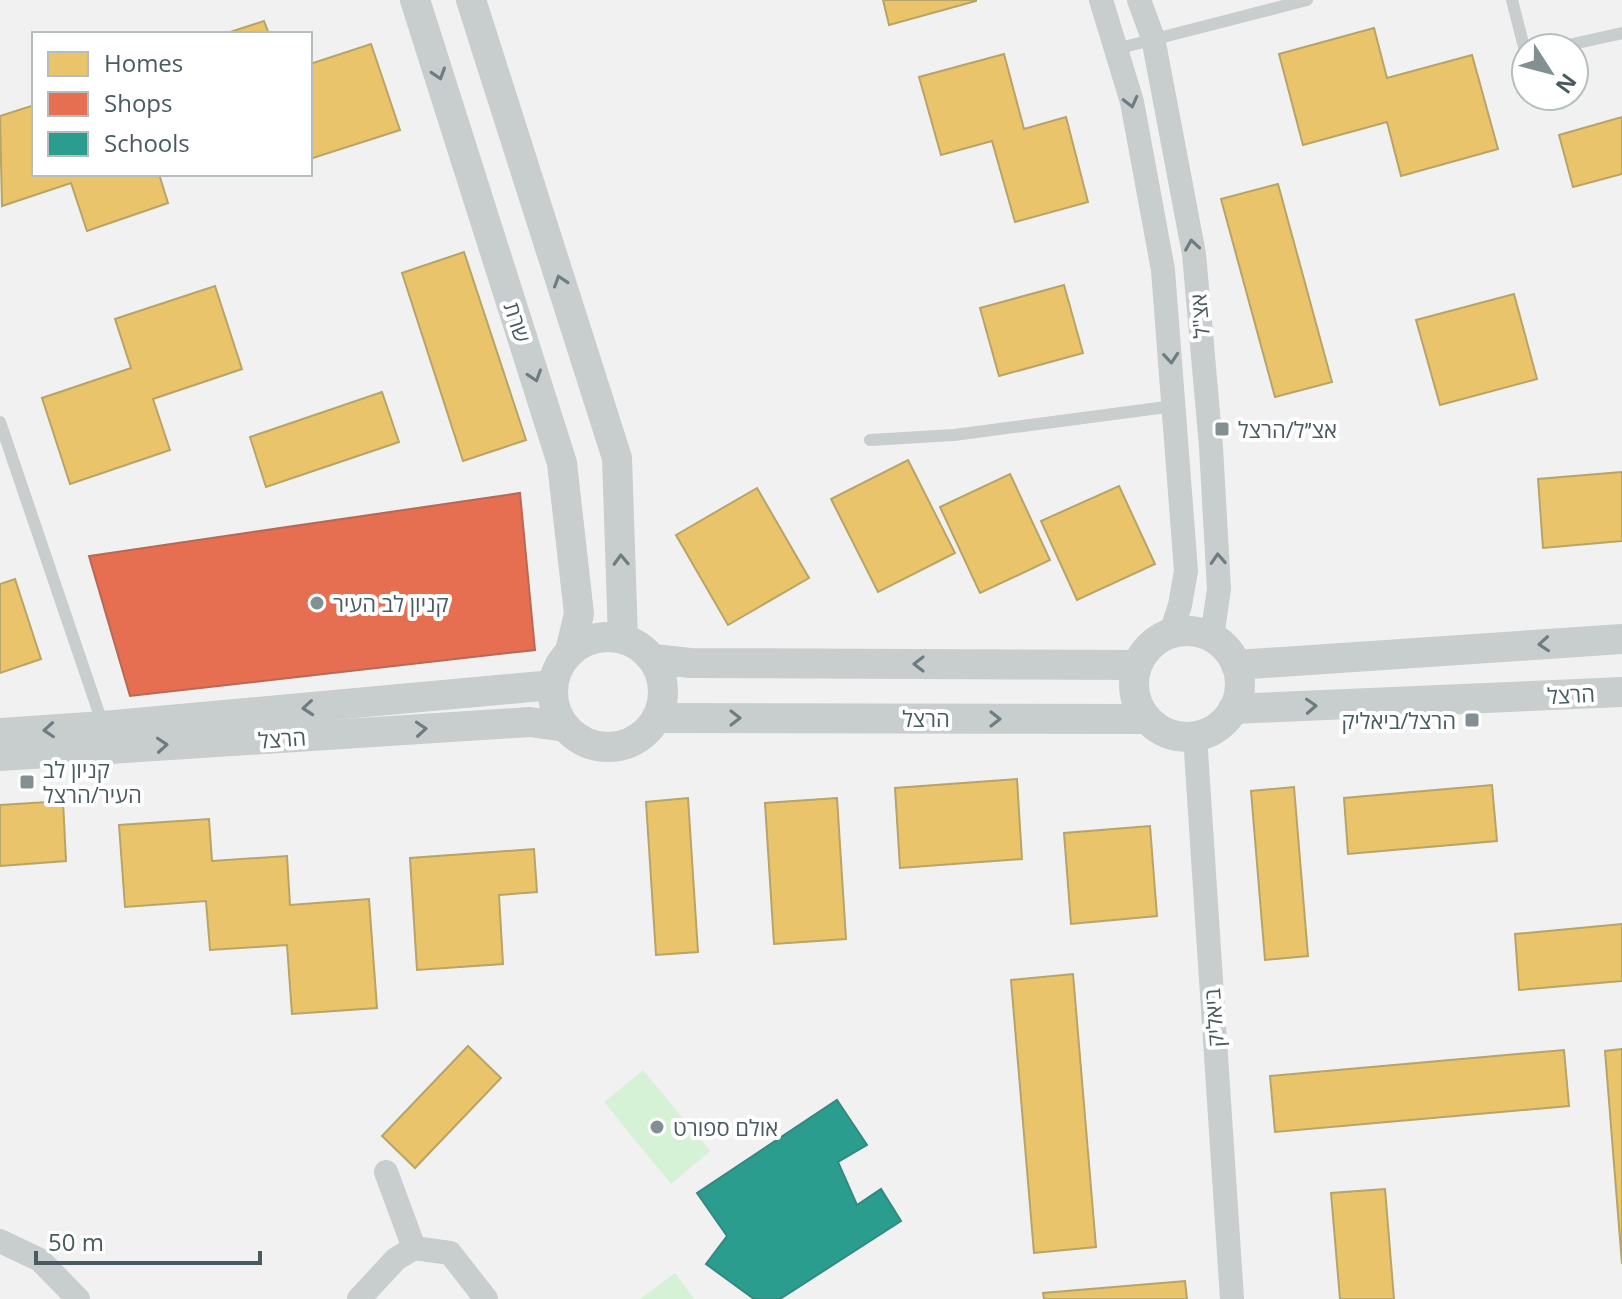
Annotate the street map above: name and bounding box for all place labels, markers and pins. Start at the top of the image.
place label: אצ״ל/הרצל [1238,414,1337,444]
marker: אצ״ל/הרצל [1213,420,1231,438]
place label: קניון לב העיר [333,588,449,618]
marker: קניון לב העיר [308,594,326,612]
place label: הרצל/ביאליק [1341,705,1456,735]
marker: הרצל/ביאליק [1463,711,1481,729]
place label: קניון לב העיר/הרצל [43,754,142,809]
marker: קניון לב העיר/הרצל [18,773,36,791]
place label: אולם ספורט [673,1112,778,1142]
marker: אולם ספורט [648,1118,666,1136]

